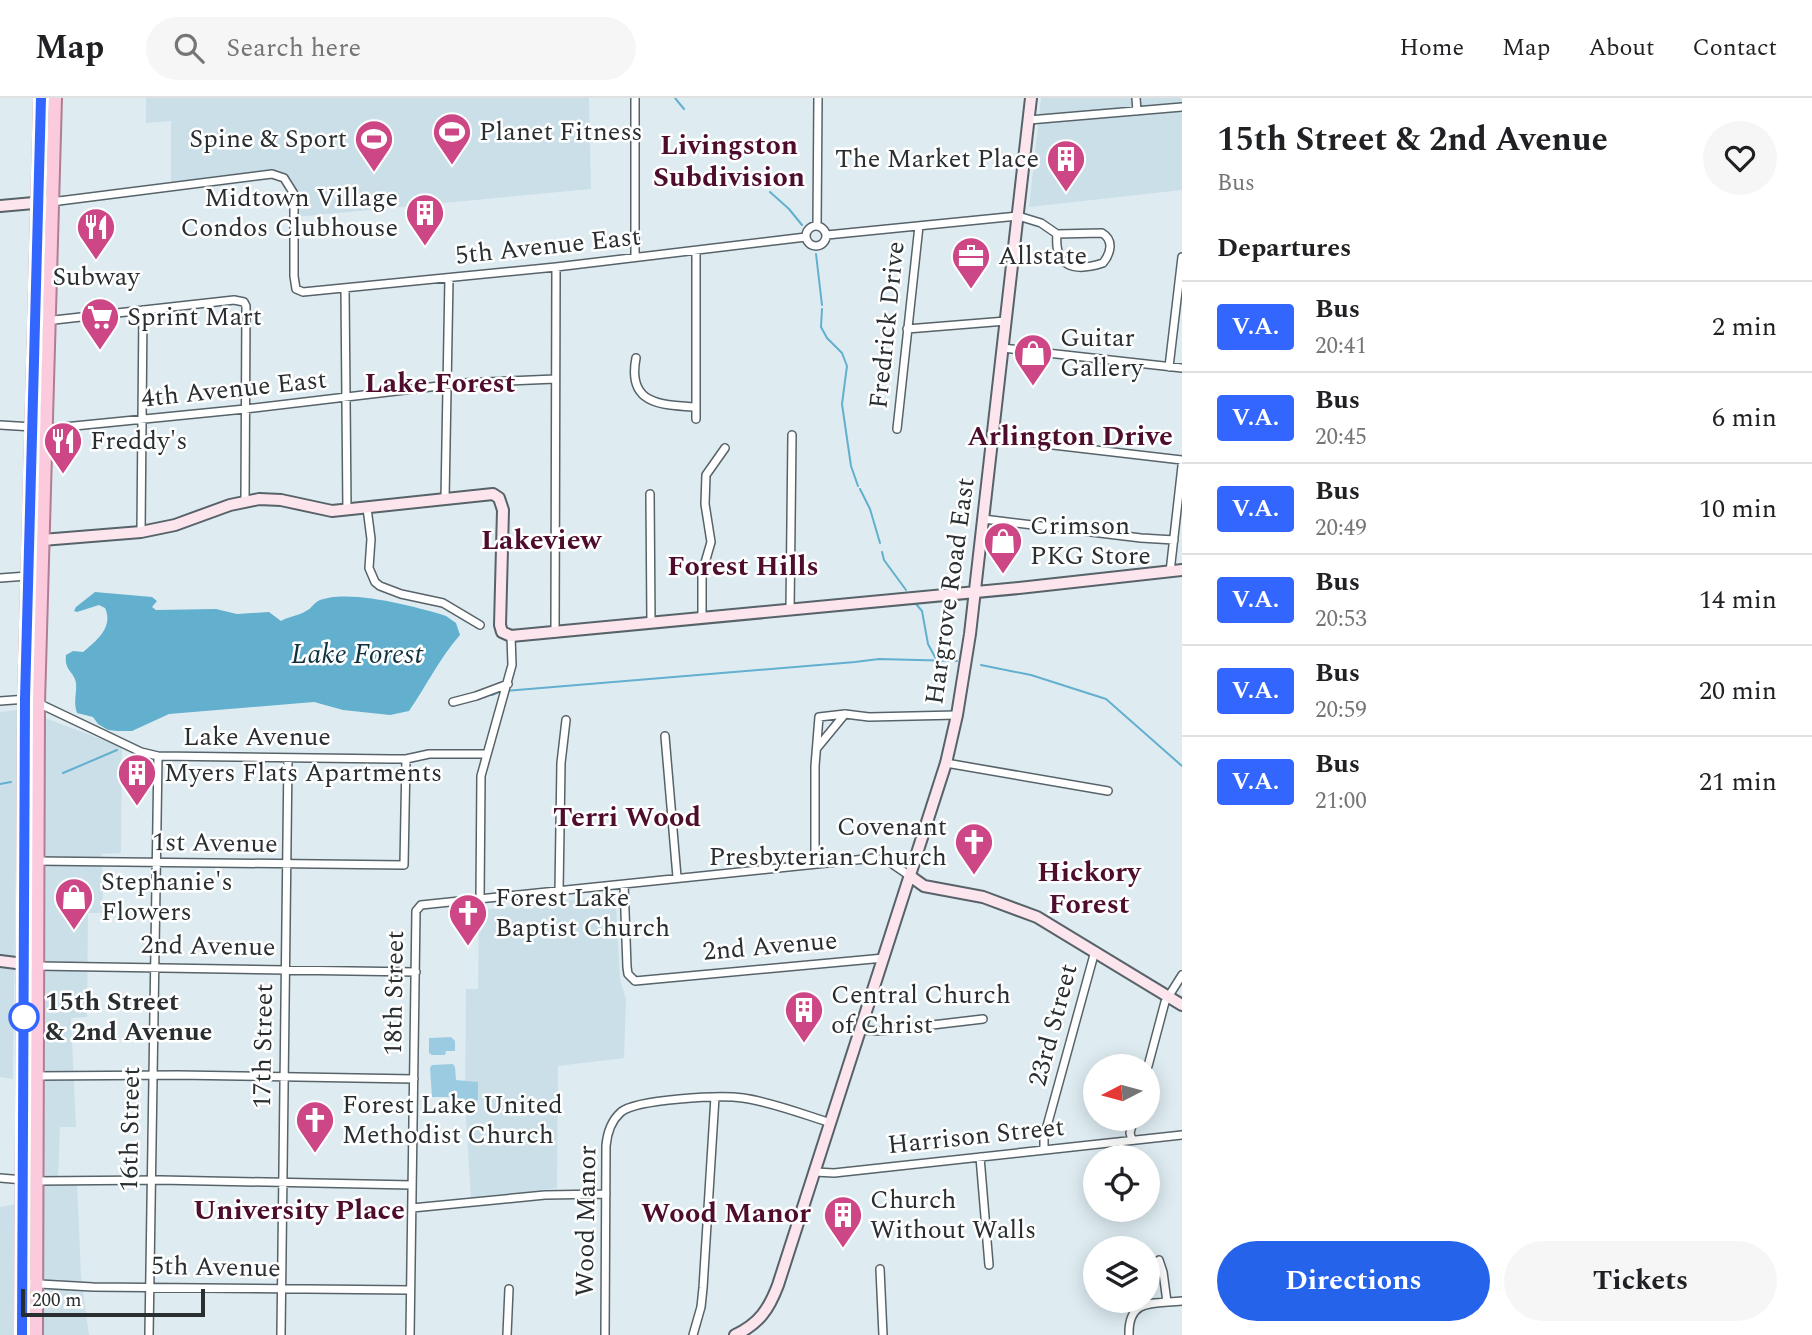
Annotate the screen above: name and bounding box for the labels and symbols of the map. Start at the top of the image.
sports icon: Planet Fitness [431,111,473,166]
place label: Planet Fitness [479,112,643,152]
sports icon: Spine & Sport [353,118,395,173]
place label: Spine & Sport [189,119,347,159]
district label: Livingston Subdivision [653,124,805,199]
building icon: The Market Place [1045,138,1087,193]
place label: The Market Place [835,139,1039,179]
place label: Midtown Village Condos Clubhouse [180,178,398,248]
building icon: Midtown Village Condos Clubhouse [404,192,446,247]
restaurant icon: Subway [75,206,117,261]
street label: 5th Avenue East [453,216,643,276]
office icon: Allstate [950,235,992,290]
place label: Allstate [998,236,1087,276]
street label: Fredrick Drive [858,239,916,411]
place label: Subway [52,257,141,297]
supermarket icon: Sprint Mart [79,296,121,351]
place label: Sprint Mart [127,297,262,337]
place label: Guitar Gallery [1060,318,1145,388]
shop icon: Guitar Gallery [1012,332,1054,387]
street label: 4th Avenue East [139,359,329,419]
district label: Lake Forest [365,362,516,405]
district label: Arlington Drive [967,415,1173,458]
restaurant icon: Freddy's [42,420,84,475]
place label: Freddy's [90,421,187,461]
street label: Hargrove Road East [914,475,986,707]
place label: Crimson PKG Store [1030,506,1151,576]
district label: Lakeview [481,519,603,562]
shop icon: Crimson PKG Store [982,520,1024,575]
district label: Forest Hills [667,545,819,588]
water label: Lake Forest [291,633,424,676]
street label: Lake Avenue [183,717,331,757]
building icon: Myers Flats Apartments [116,752,158,807]
place label: Myers Flats Apartments [164,753,442,793]
district label: Terri Wood [553,796,701,839]
place label: Covenant Presbyterian Church [709,807,947,877]
church icon: Covenant Presbyterian Church [953,821,995,876]
street label: 1st Avenue [152,822,278,864]
district label: Hickory Forest [1037,851,1142,926]
place label: Stephanie's Flowers [101,862,233,932]
shop icon: Stephanie's Flowers [53,876,95,931]
place label: Forest Lake Baptist Church [495,878,670,948]
church icon: Forest Lake Baptist Church [447,892,489,947]
street label: 2nd Avenue [701,920,839,972]
street label: 2nd Avenue [140,925,276,967]
street label: 18th Street [373,930,415,1056]
street label: 23rd Street [1017,959,1089,1091]
place label: Central Church of Christ [831,975,1011,1045]
place label: 15th Street & 2nd Avenue [45,982,212,1052]
street label: 17th Street [242,983,284,1109]
building icon: Central Church of Christ [783,989,825,1044]
marker: 15th Street & 2nd Avenue [9,1002,39,1032]
north arrow [1083,1054,1160,1130]
street label: 16th Street [109,1066,151,1192]
place label: Forest Lake United Methodist Church [342,1085,563,1155]
church icon: Forest Lake United Methodist Church [294,1099,336,1154]
street label: Harrison Street [886,1107,1066,1165]
street label: Wood Manor [565,1145,607,1297]
place label: Church Without Walls [870,1180,1036,1250]
district label: University Place [193,1189,405,1232]
district label: Wood Manor [641,1192,811,1235]
building icon: Church Without Walls [822,1194,864,1249]
street label: 5th Avenue [151,1246,281,1288]
scale bar [21,1286,205,1318]

